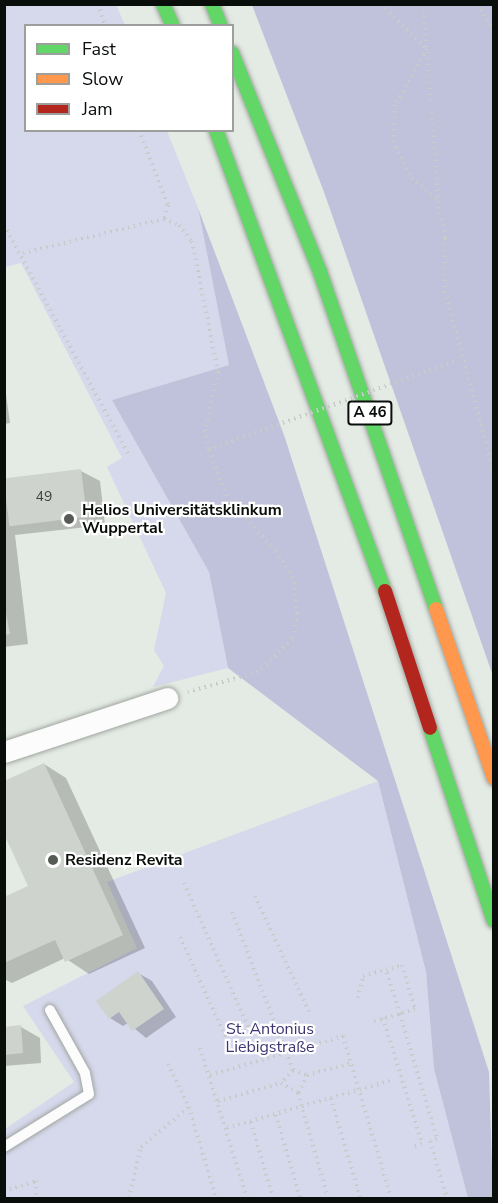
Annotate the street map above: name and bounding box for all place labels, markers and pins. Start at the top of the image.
place label: Helios Universitätsklinkum Wuppertal [82,500,282,538]
marker: Helios Universitätsklinkum Wuppertal [60,510,78,528]
place label: Residenz Revita [65,850,183,870]
marker: Residenz Revita [46,853,60,867]

